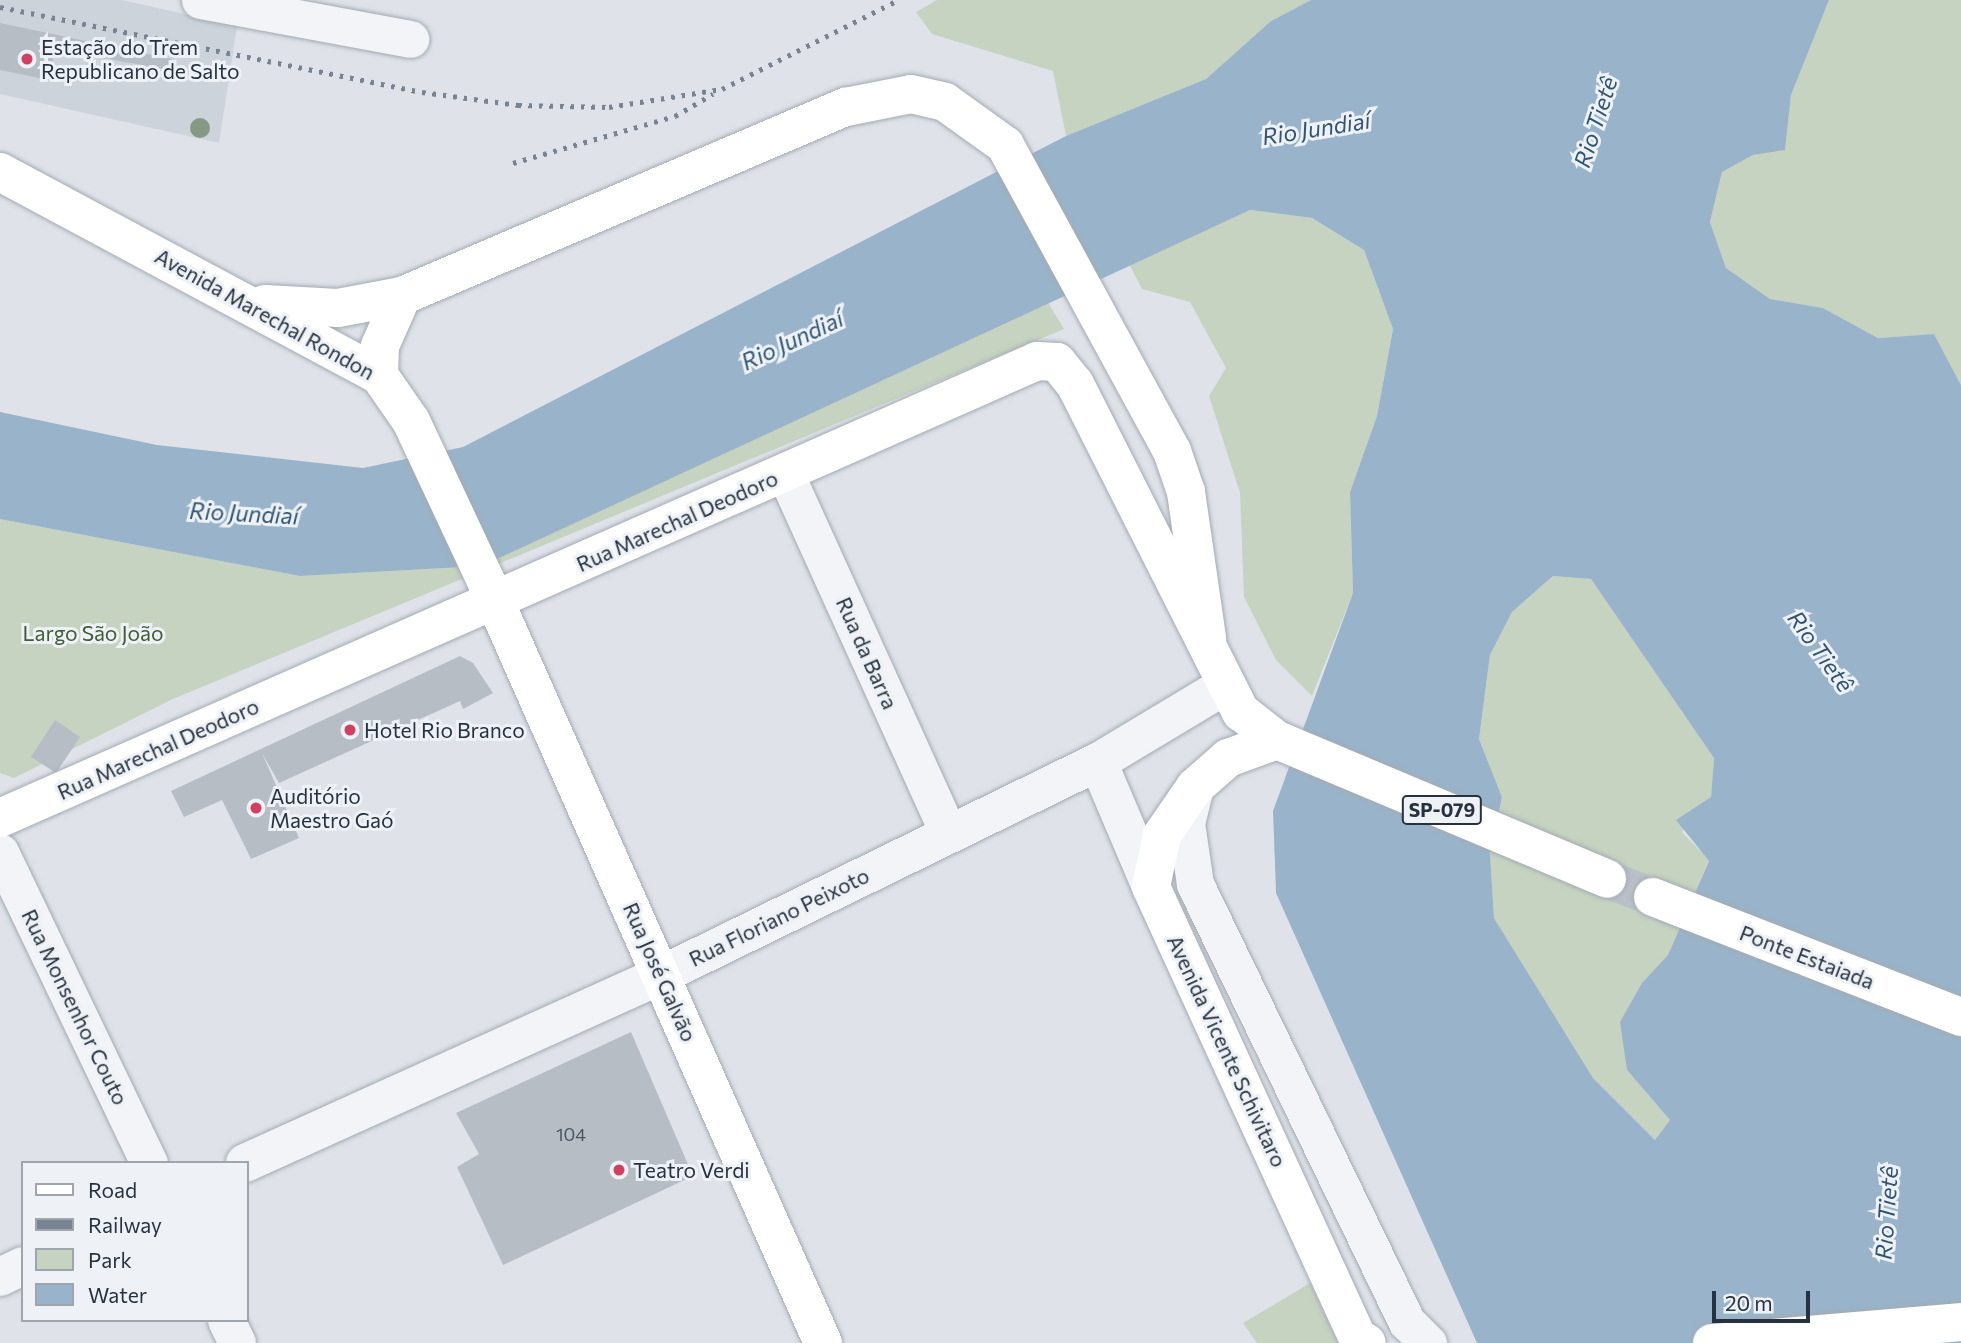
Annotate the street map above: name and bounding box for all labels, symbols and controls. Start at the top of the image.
place label: Estação do Trem Republicano de Salto [41,34,240,84]
marker: Estação do Trem Republicano de Salto [19,51,35,67]
water label: Rio Tietê [1567,73,1623,171]
water label: Rio Jundiaí [1260,106,1372,150]
street label: Avenida Marechal Rondon [151,243,379,385]
water label: Rio Jundiaí [737,304,847,376]
street label: Rua Marechal Deodoro [572,465,782,577]
water label: Rio Jundiaí [189,496,299,530]
street label: Rua da Barra [831,593,903,713]
water label: Rio Tietê [1782,605,1860,697]
park label: Largo São João [22,620,164,646]
street label: Rua Marechal Deodoro [53,693,263,805]
place label: Hotel Rio Branco [364,717,525,743]
marker: Hotel Rio Branco [342,722,358,738]
place label: Auditório Maestro Gaó [270,783,394,833]
road number: SP-079 [1402,794,1482,825]
marker: Auditório Maestro Gaó [248,800,264,816]
street label: Rua Floriano Peixoto [685,862,873,972]
street label: Rua José Galvão [618,899,702,1045]
street label: Rua Monsenhor Couto [17,905,133,1109]
street label: Ponte Estaiada [1736,920,1878,994]
street label: Avenida Vicente Schivitaro [1162,931,1292,1171]
house number: 104 [556,1123,586,1145]
place label: Teatro Verdi [633,1157,750,1183]
legend [21,1161,248,1322]
marker: Teatro Verdi [611,1162,627,1178]
water label: Rio Tietê [1869,1165,1903,1261]
text: Road [88,1177,137,1202]
text: Railway [88,1212,162,1237]
text: Park [88,1247,132,1272]
scale bar [1716,1276,1814,1320]
text: Water [88,1282,147,1307]
text: 20 m [1725,1290,1773,1315]

